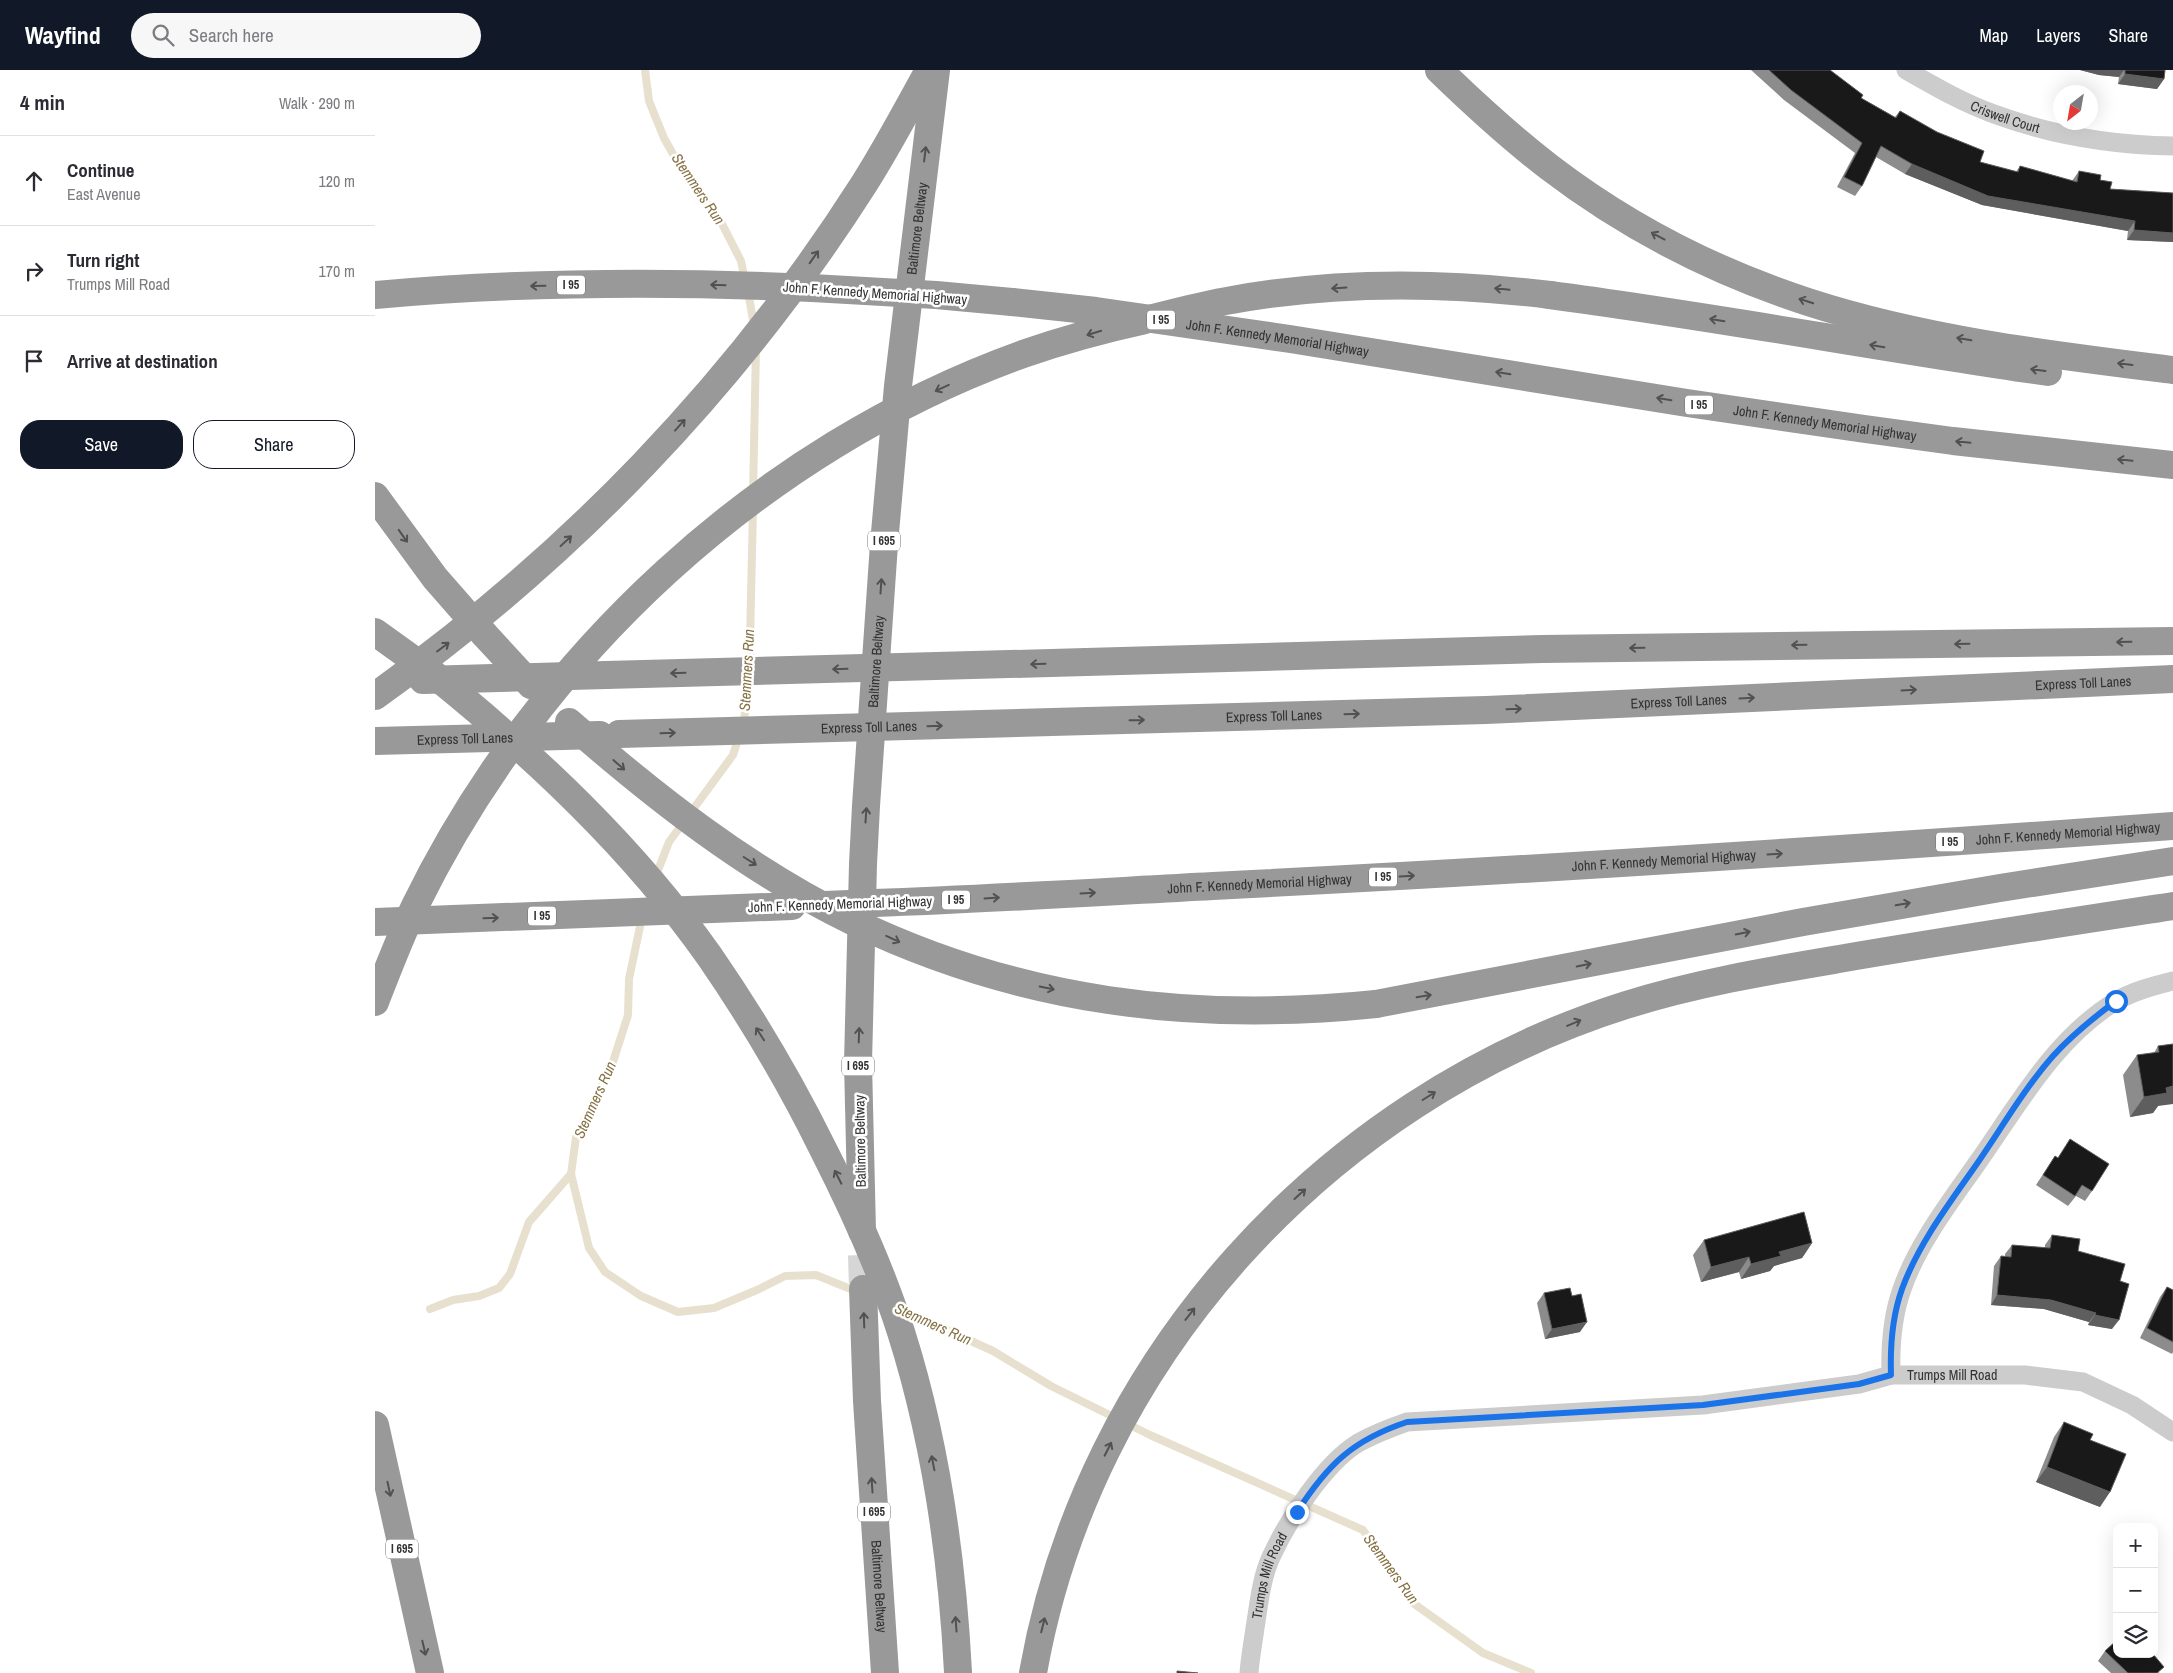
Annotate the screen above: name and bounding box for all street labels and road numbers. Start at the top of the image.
street label: Criswell Court [1968,97,2042,137]
street label: Baltimore Beltway [902,181,931,276]
road number: I 95 [557,276,585,294]
street label: John F. Kennedy Memorial Highway [782,278,968,308]
road number: I 95 [1147,310,1175,330]
street label: John F. Kennedy Memorial Highway [1185,315,1371,361]
road number: I 95 [1685,396,1713,414]
street label: John F. Kennedy Memorial Highway [1732,401,1918,445]
road number: I 695 [868,532,900,551]
street label: Baltimore Beltway [864,614,888,708]
street label: Express Toll Lanes [2035,672,2132,694]
street label: Express Toll Lanes [1630,690,1727,712]
street label: Express Toll Lanes [1226,706,1323,726]
street label: Express Toll Lanes [821,717,918,737]
street label: Express Toll Lanes [417,728,514,749]
street label: John F. Kennedy Memorial Highway [1975,818,2161,849]
road number: I 95 [1936,832,1964,852]
street label: John F. Kennedy Memorial Highway [1571,846,1757,875]
road number: I 95 [1369,868,1397,886]
street label: John F. Kennedy Memorial Highway [1167,870,1353,897]
road number: I 95 [942,890,970,910]
street label: John F. Kennedy Memorial Highway [748,892,933,916]
road number: I 95 [528,906,556,926]
road number: I 695 [842,1056,874,1076]
street label: Baltimore Beltway [850,1094,870,1187]
street label: Trumps Mill Road [1907,1366,1997,1384]
road number: I 695 [858,1502,890,1521]
street label: Trumps Mill Road [1248,1529,1291,1620]
road number: I 695 [386,1540,418,1558]
street label: Baltimore Beltway [867,1540,891,1634]

